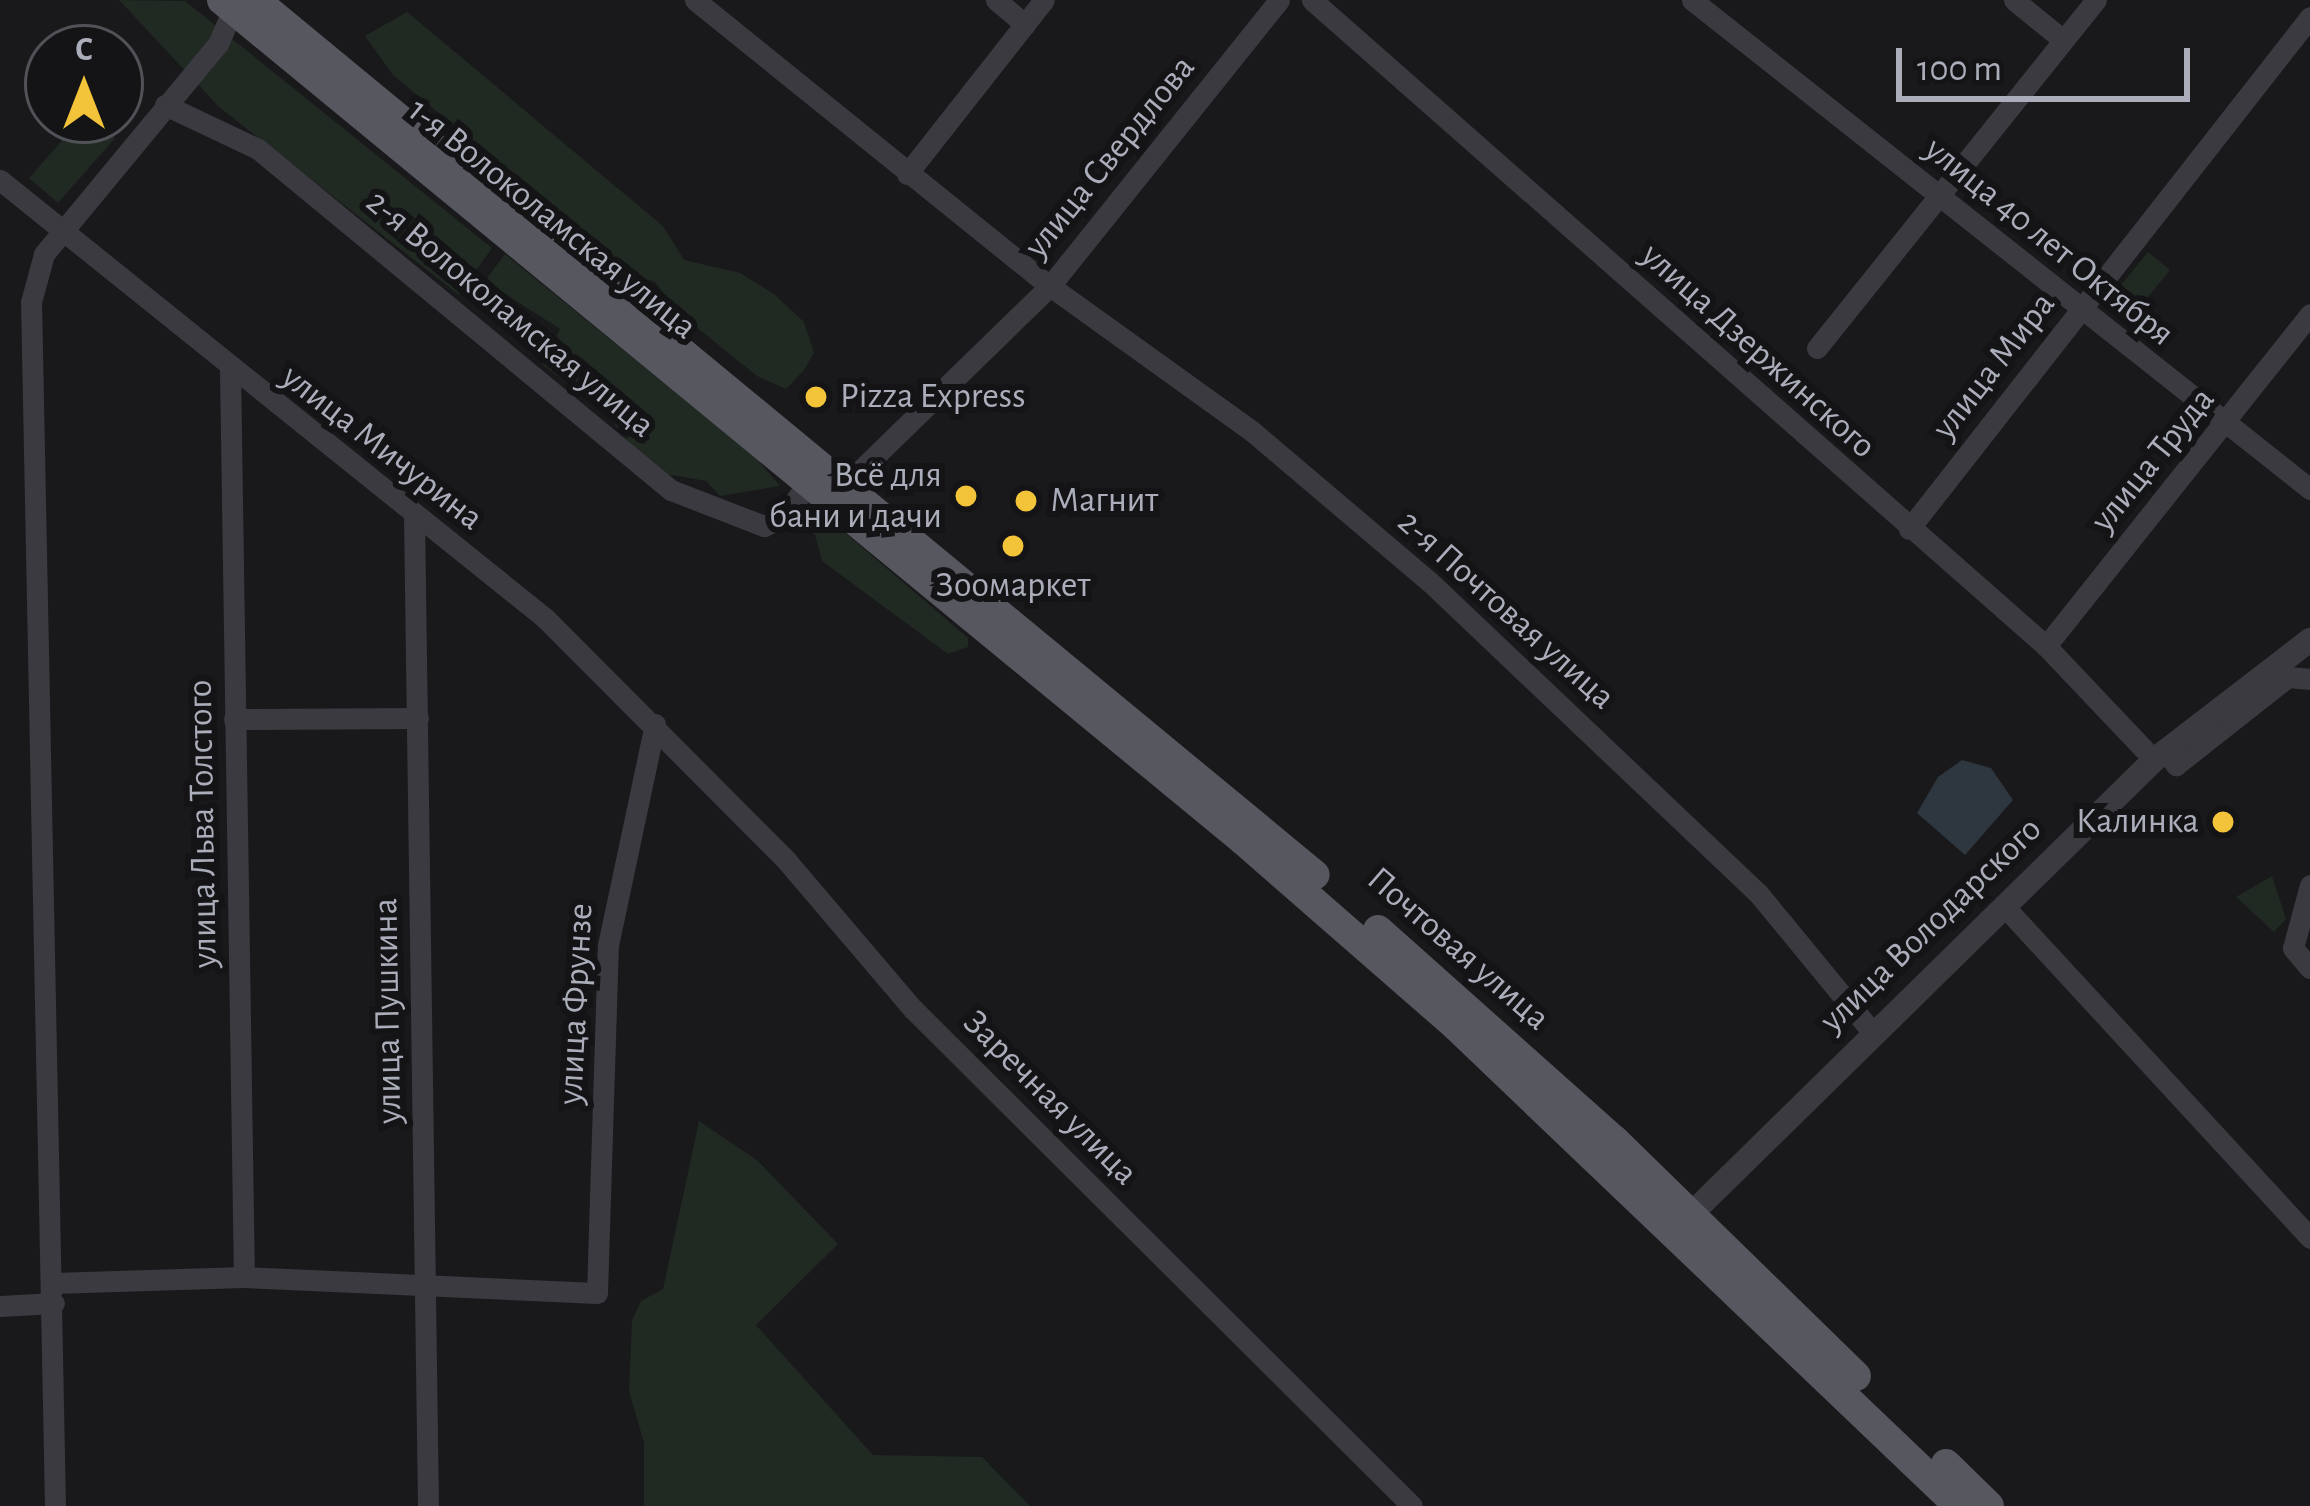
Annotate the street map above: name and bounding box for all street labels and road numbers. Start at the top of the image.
street label: улица Свердлова [1015,47,1205,267]
street label: 1-я Волоколамская улица [399,89,705,349]
street label: улица 40 лет Октября [1916,128,2182,356]
street label: 2-я Волоколамская улица [357,181,663,447]
street label: улица Дзержинского [1632,234,1884,468]
street label: улица Мира [1923,284,2065,448]
street label: улица Мичурина [273,356,491,540]
street label: улица Труда [2082,379,2224,541]
street label: 2-я Почтовая улица [1388,501,1624,719]
street label: улица Льва Толстого [179,679,227,969]
street label: улица Володарского [1811,808,2051,1042]
street label: Почтовая улица [1358,858,1558,1040]
street label: улица Пушкина [364,898,412,1124]
street label: улица Фрунзе [549,902,603,1106]
street label: Заречная улица [953,1001,1147,1195]

